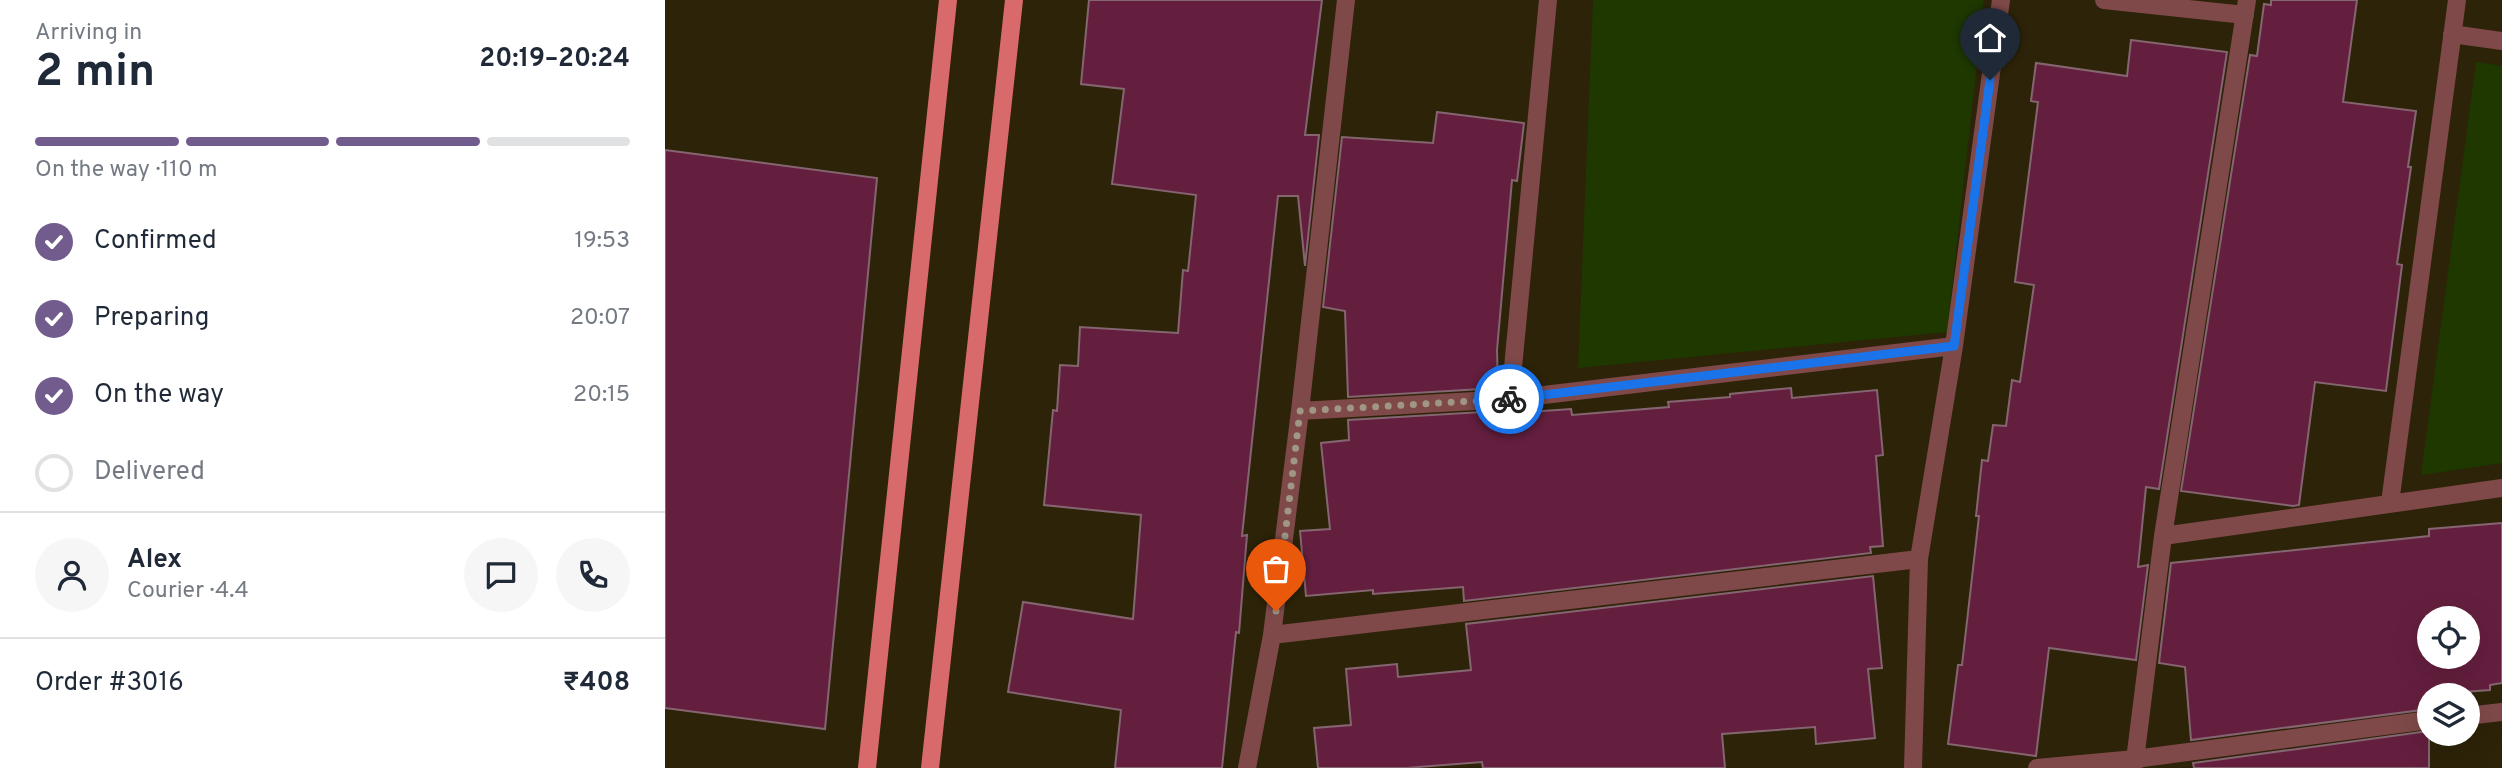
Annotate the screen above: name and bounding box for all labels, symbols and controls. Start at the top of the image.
pin [1960,8,2020,80]
text: Arriving in [35,19,142,48]
icon: home [1971,19,2009,57]
text: 20:19–20:24 [479,43,630,76]
text: 2 min [35,44,155,103]
text: On the way · 110 m [35,156,218,185]
icon: check [35,223,73,261]
text: Confirmed [94,225,217,258]
text: 19:53 [574,227,630,256]
icon: check [35,300,73,338]
text: Preparing [94,302,209,335]
text: 20:07 [570,304,630,333]
courier [1474,364,1544,434]
icon: check [35,377,73,415]
text: On the way [94,379,224,412]
icon: bike [1490,380,1528,418]
text: 20:15 [573,381,630,410]
text: Delivered [94,456,205,489]
button: person [35,538,109,612]
button: chat [464,538,538,612]
button: phone [556,538,630,612]
pin [1246,539,1306,611]
text: Alex [127,544,182,577]
icon: bag [1257,550,1295,588]
text: Courier · 4.4 [127,577,249,606]
map controls [2417,606,2480,746]
button: locate [2417,606,2480,669]
text: Order #3016 [35,667,184,700]
text: ₹408 [563,667,630,700]
button: layers [2417,683,2480,746]

